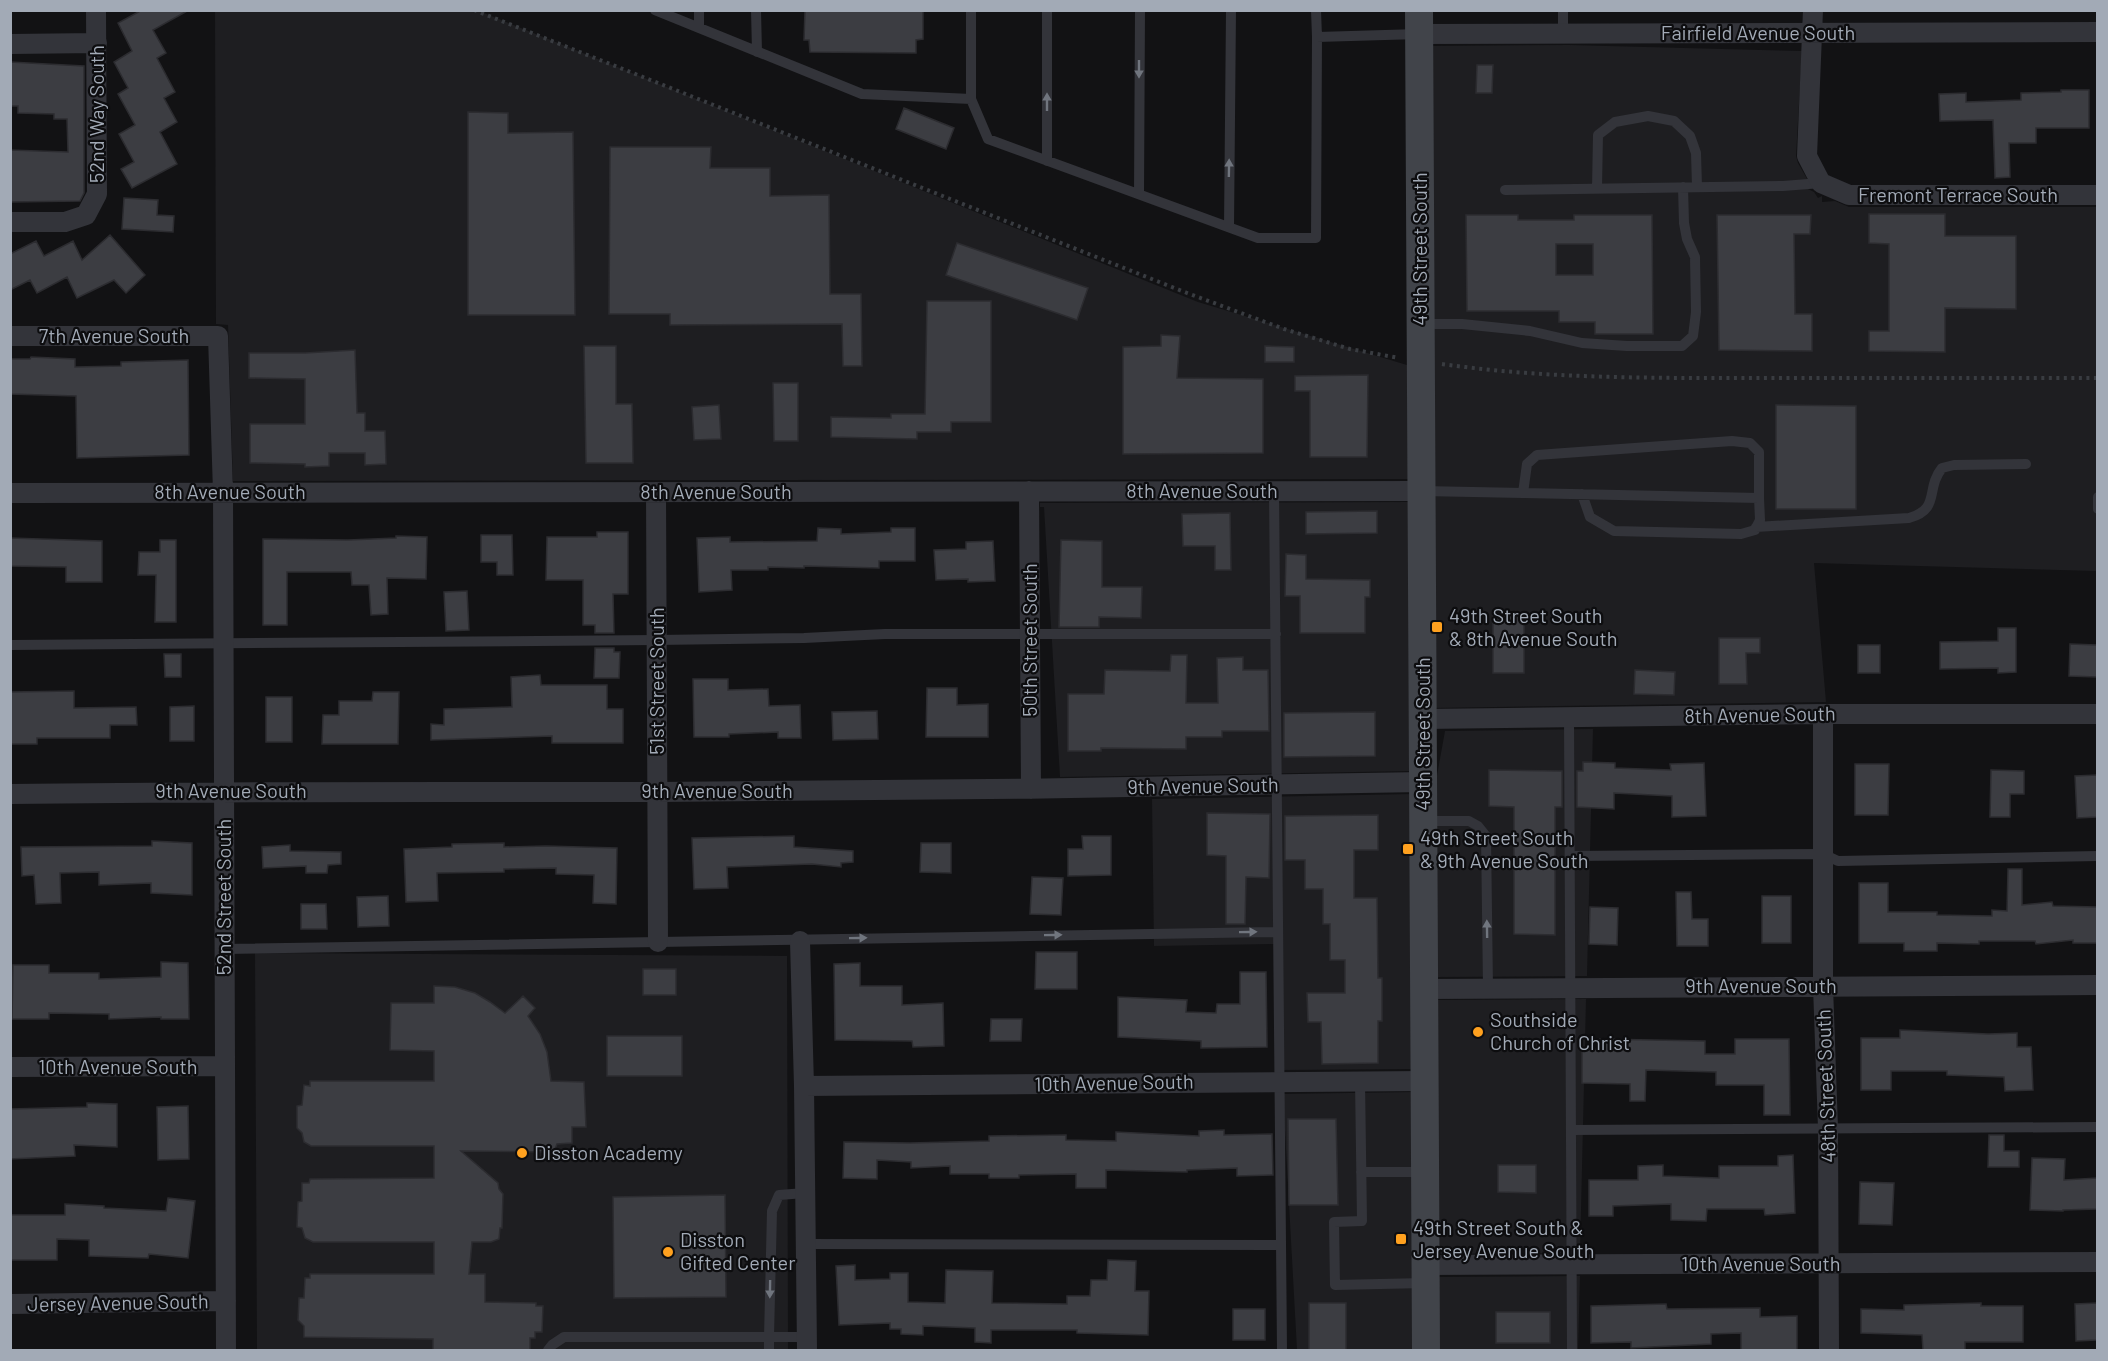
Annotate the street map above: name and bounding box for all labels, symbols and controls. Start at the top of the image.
street label: Fairfield Avenue South [1661,20,1855,44]
street label: 52nd Way South [84,45,108,183]
one-way arrow [1134,59,1144,78]
one-way arrow [1042,93,1052,112]
one-way arrow [1224,159,1234,178]
street label: 49th Street South [1407,172,1431,326]
street label: Fremont Terrace South [1858,182,2058,206]
street label: 7th Avenue South [39,323,189,347]
street label: 8th Avenue South [1126,478,1278,502]
street label: 8th Avenue South [154,479,306,503]
street label: 8th Avenue South [640,479,792,503]
street label: 50th Street South [1017,563,1041,717]
place label: 49th Street South & 8th Avenue South [1449,603,1618,650]
street label: 51st Street South [644,607,668,755]
marker: 49th Street South & 8th Avenue South [1430,620,1444,634]
street label: 49th Street South [1410,657,1434,811]
street label: 8th Avenue South [1684,701,1836,727]
street label: 9th Avenue South [1127,772,1279,798]
street label: 9th Avenue South [155,778,307,802]
street label: 9th Avenue South [641,778,793,802]
street label: 52nd Street South [211,819,235,975]
place label: 49th Street South & 9th Avenue South [1420,825,1589,872]
marker: 49th Street South & 9th Avenue South [1401,842,1415,856]
one-way arrow [1482,920,1492,939]
one-way arrow [1239,927,1258,937]
one-way arrow [1044,930,1063,940]
one-way arrow [849,933,868,943]
street label: 9th Avenue South [1685,973,1837,997]
place label: Southside Church of Christ [1490,1007,1630,1054]
street label: 48th Street South [1810,1009,1840,1163]
marker: Southside Church of Christ [1471,1025,1485,1039]
street label: 10th Avenue South [38,1054,198,1078]
street label: 10th Avenue South [1034,1069,1194,1095]
place label: Disston Academy [534,1140,683,1164]
marker: Disston Academy [515,1146,529,1160]
place label: 49th Street South & Jersey Avenue South [1413,1215,1595,1262]
place label: Disston Gifted Center [680,1227,796,1274]
marker: 49th Street South & Jersey Avenue South [1394,1232,1408,1246]
marker: Disston Gifted Center [661,1245,675,1259]
street label: 10th Avenue South [1681,1251,1841,1275]
one-way arrow [766,1279,775,1298]
street label: Jersey Avenue South [27,1288,209,1316]

